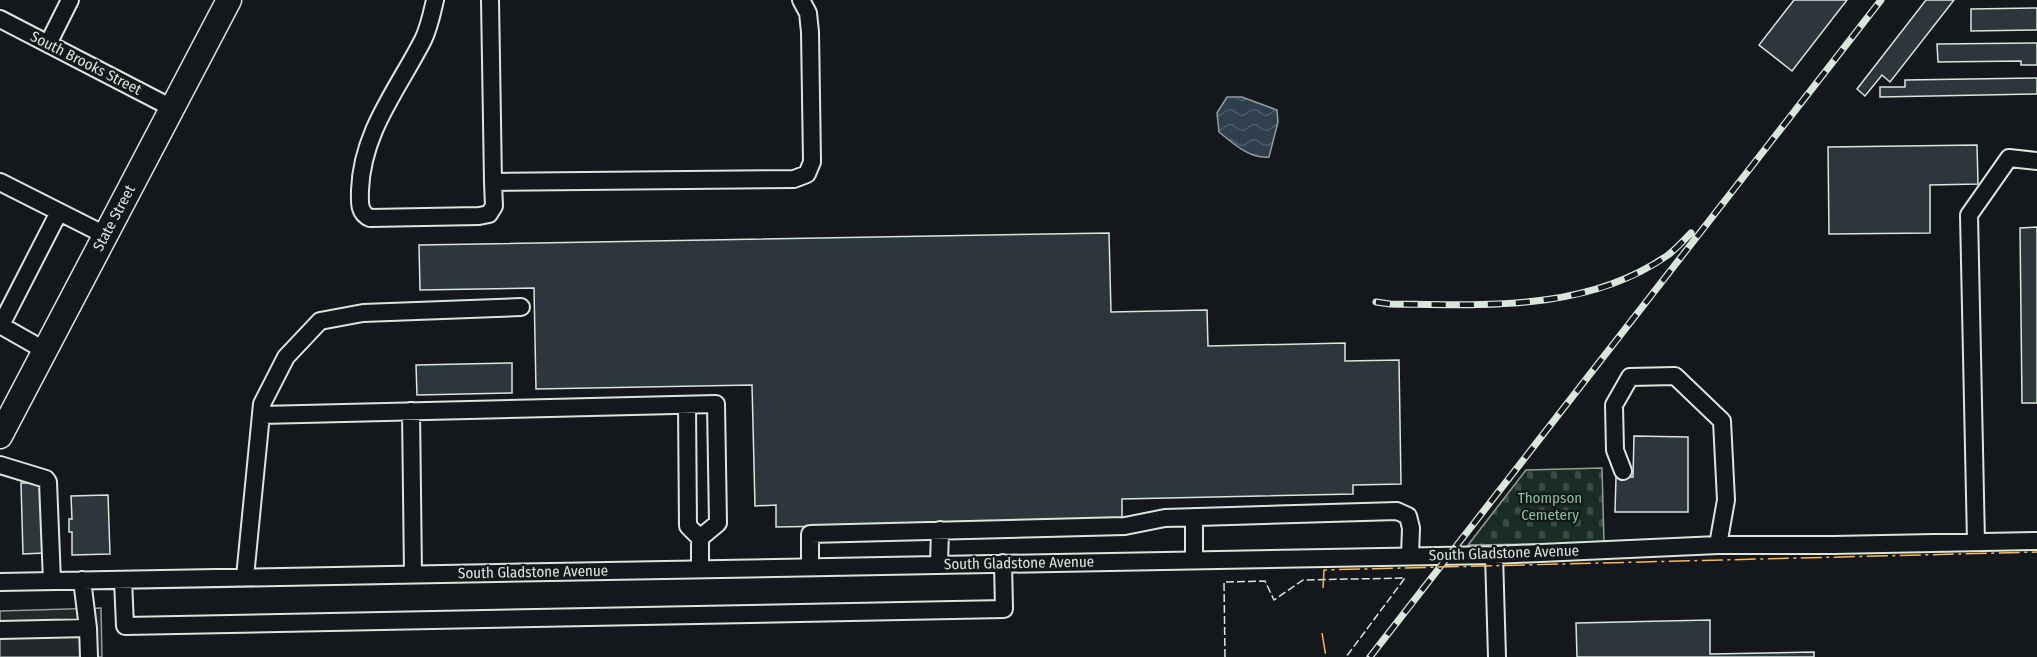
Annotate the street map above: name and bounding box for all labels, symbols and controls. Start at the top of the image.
street label: South Brooks Street [28,27,145,99]
street label: State Street [89,182,139,254]
park label: Thompson Cemetery [1518,489,1582,524]
street label: South Gladstone Avenue [1429,541,1579,565]
street label: South Gladstone Avenue [944,553,1094,573]
street label: South Gladstone Avenue [458,562,608,582]

